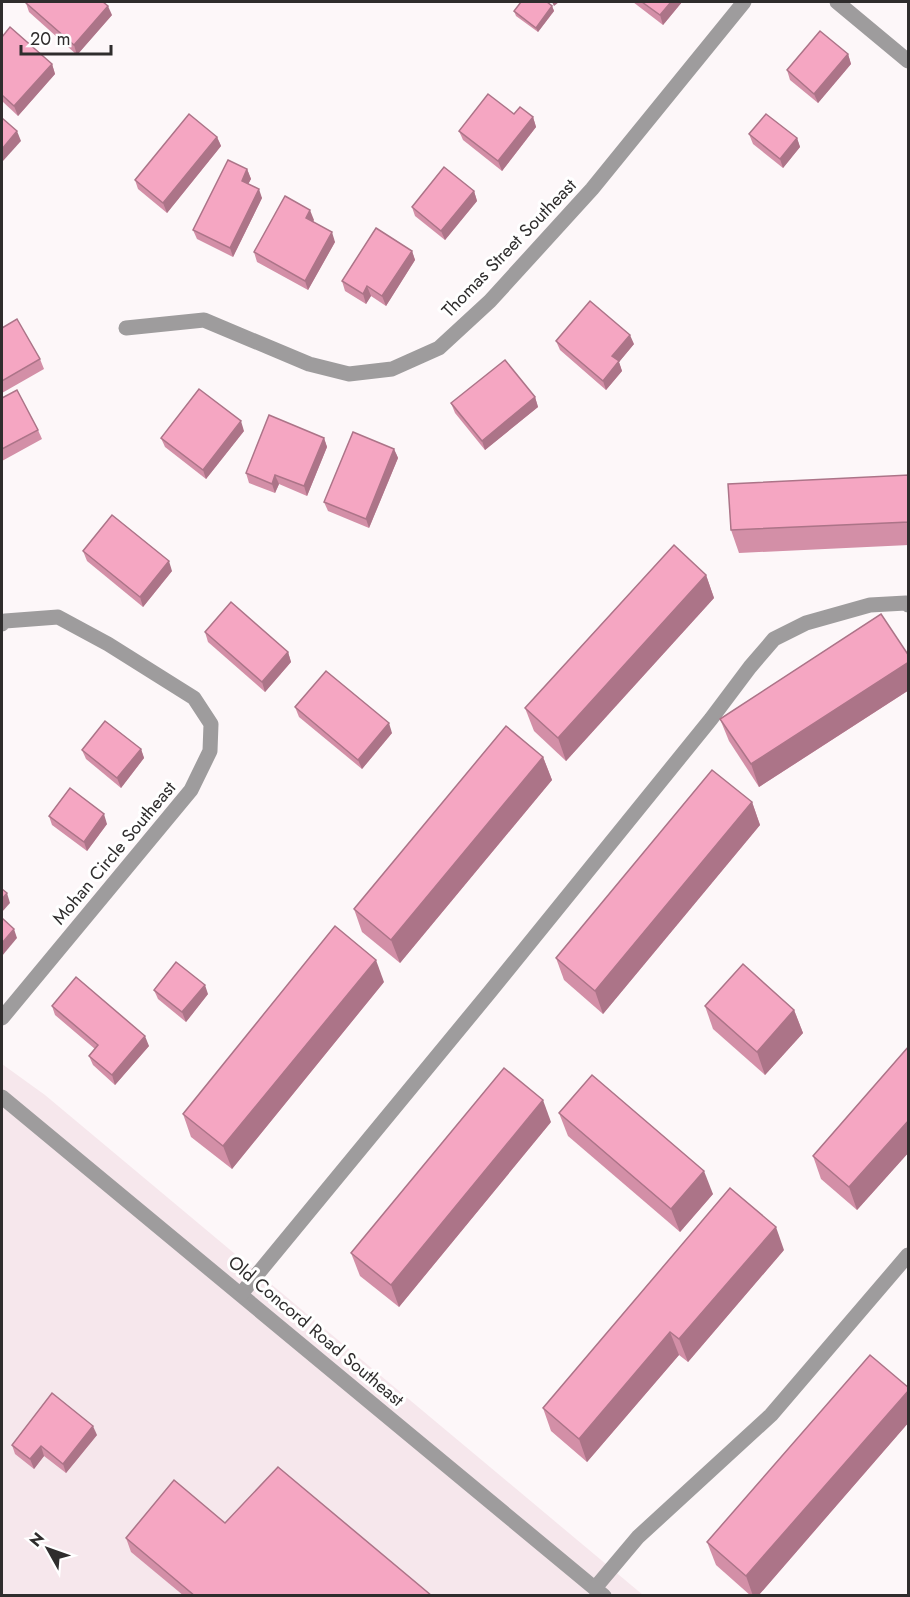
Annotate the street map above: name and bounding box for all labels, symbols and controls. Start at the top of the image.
scale bar [21,18,111,56]
text: 20 m [30,26,70,52]
street label: Thomas Street Southeast [436,172,583,323]
street label: Mohan Circle Southeast [46,775,182,930]
street label: Old Concord Road Southeast [222,1250,410,1413]
north arrow [18,1519,78,1579]
text: N [24,1527,50,1552]

